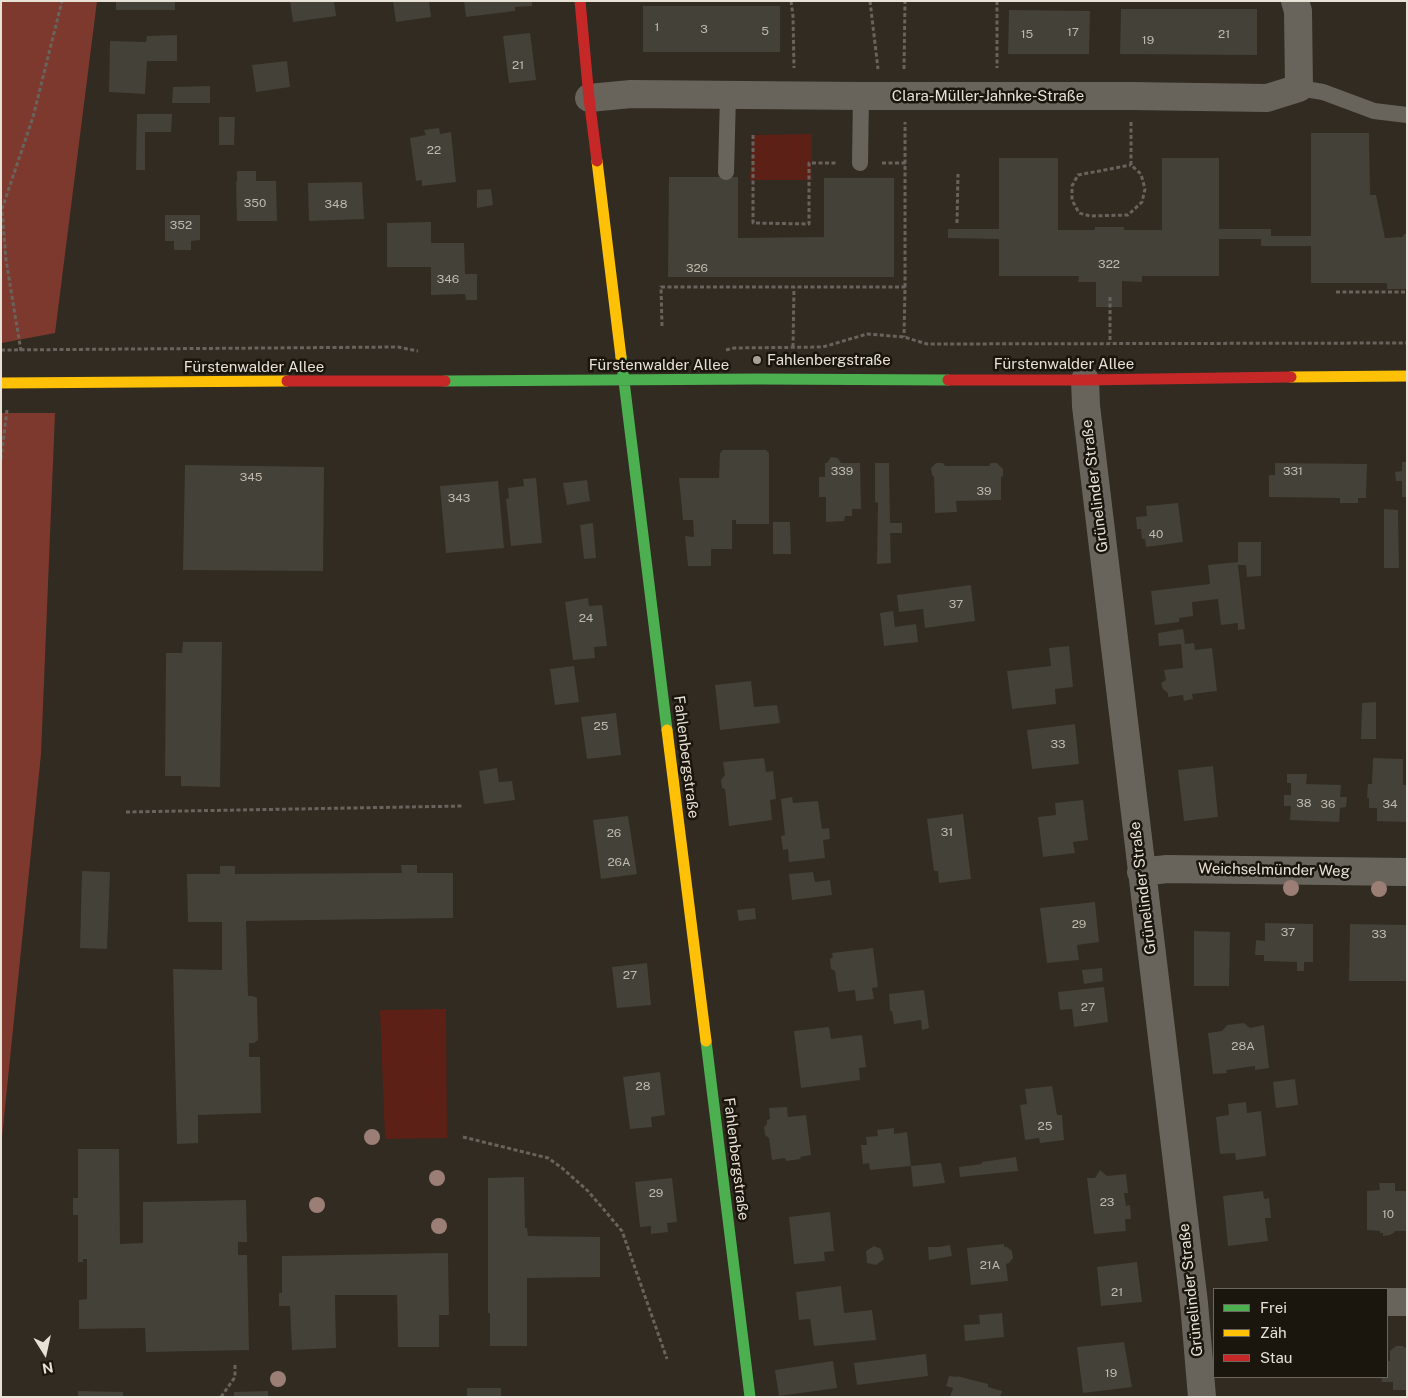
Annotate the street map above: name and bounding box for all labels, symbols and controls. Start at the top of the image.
house number: 1 [655,20,659,34]
house number: 3 [700,22,708,36]
house number: 5 [761,24,769,38]
house number: 17 [1067,25,1079,39]
house number: 15 [1021,27,1033,41]
house number: 21 [1218,27,1230,41]
house number: 19 [1142,33,1154,47]
house number: 21 [512,58,524,72]
street label: Clara-Müller-Jahnke-Straße [892,87,1084,105]
house number: 22 [427,143,441,157]
house number: 350 [244,196,266,210]
house number: 348 [325,197,347,211]
house number: 352 [170,218,192,232]
house number: 322 [1098,257,1120,271]
house number: 326 [686,261,708,275]
house number: 346 [437,272,459,286]
place label: Fahlenbergstraße [767,351,891,369]
marker: Fahlenbergstraße [751,354,763,366]
street label: Fürstenwalder Allee [994,355,1134,373]
street label: Fürstenwalder Allee [589,356,729,374]
street label: Fürstenwalder Allee [184,358,324,376]
street label: Grünelinder Straße [1078,419,1112,553]
house number: 339 [831,464,853,478]
house number: 331 [1283,464,1303,478]
house number: 345 [240,470,262,484]
house number: 39 [977,484,991,498]
house number: 343 [448,491,470,505]
house number: 40 [1149,527,1163,541]
house number: 37 [949,597,963,611]
house number: 24 [579,611,593,625]
street label: Fahlenbergstraße [670,695,702,819]
house number: 25 [594,719,608,733]
house number: 33 [1050,737,1066,751]
house number: 38 [1296,796,1312,810]
house number: 36 [1321,797,1335,811]
house number: 34 [1382,797,1398,811]
street label: Grünelinder Straße [1126,821,1160,955]
house number: 31 [941,825,953,839]
house number: 26 [607,826,621,840]
house number: 26A [607,855,631,869]
street label: Weichselmünder Weg [1198,860,1350,880]
house number: 29 [1072,917,1086,931]
house number: 37 [1281,925,1295,939]
house number: 33 [1371,927,1387,941]
house number: 27 [623,968,637,982]
house number: 27 [1081,1000,1095,1014]
house number: 28A [1231,1039,1255,1053]
house number: 28 [636,1079,650,1093]
street label: Fahlenbergstraße [720,1097,752,1221]
house number: 25 [1038,1119,1052,1133]
house number: 29 [649,1186,663,1200]
house number: 23 [1100,1195,1114,1209]
house number: 10 [1382,1207,1394,1221]
street label: Grünelinder Straße [1175,1223,1207,1357]
house number: 21A [980,1258,1000,1272]
house number: 21 [1111,1285,1123,1299]
legend [1213,1288,1388,1378]
text: Frei [1260,1299,1287,1316]
text: Zäh [1260,1324,1287,1341]
north arrow [20,1328,70,1378]
text: Stau [1260,1349,1293,1366]
text: N [41,1359,54,1377]
house number: 19 [1105,1366,1117,1380]

